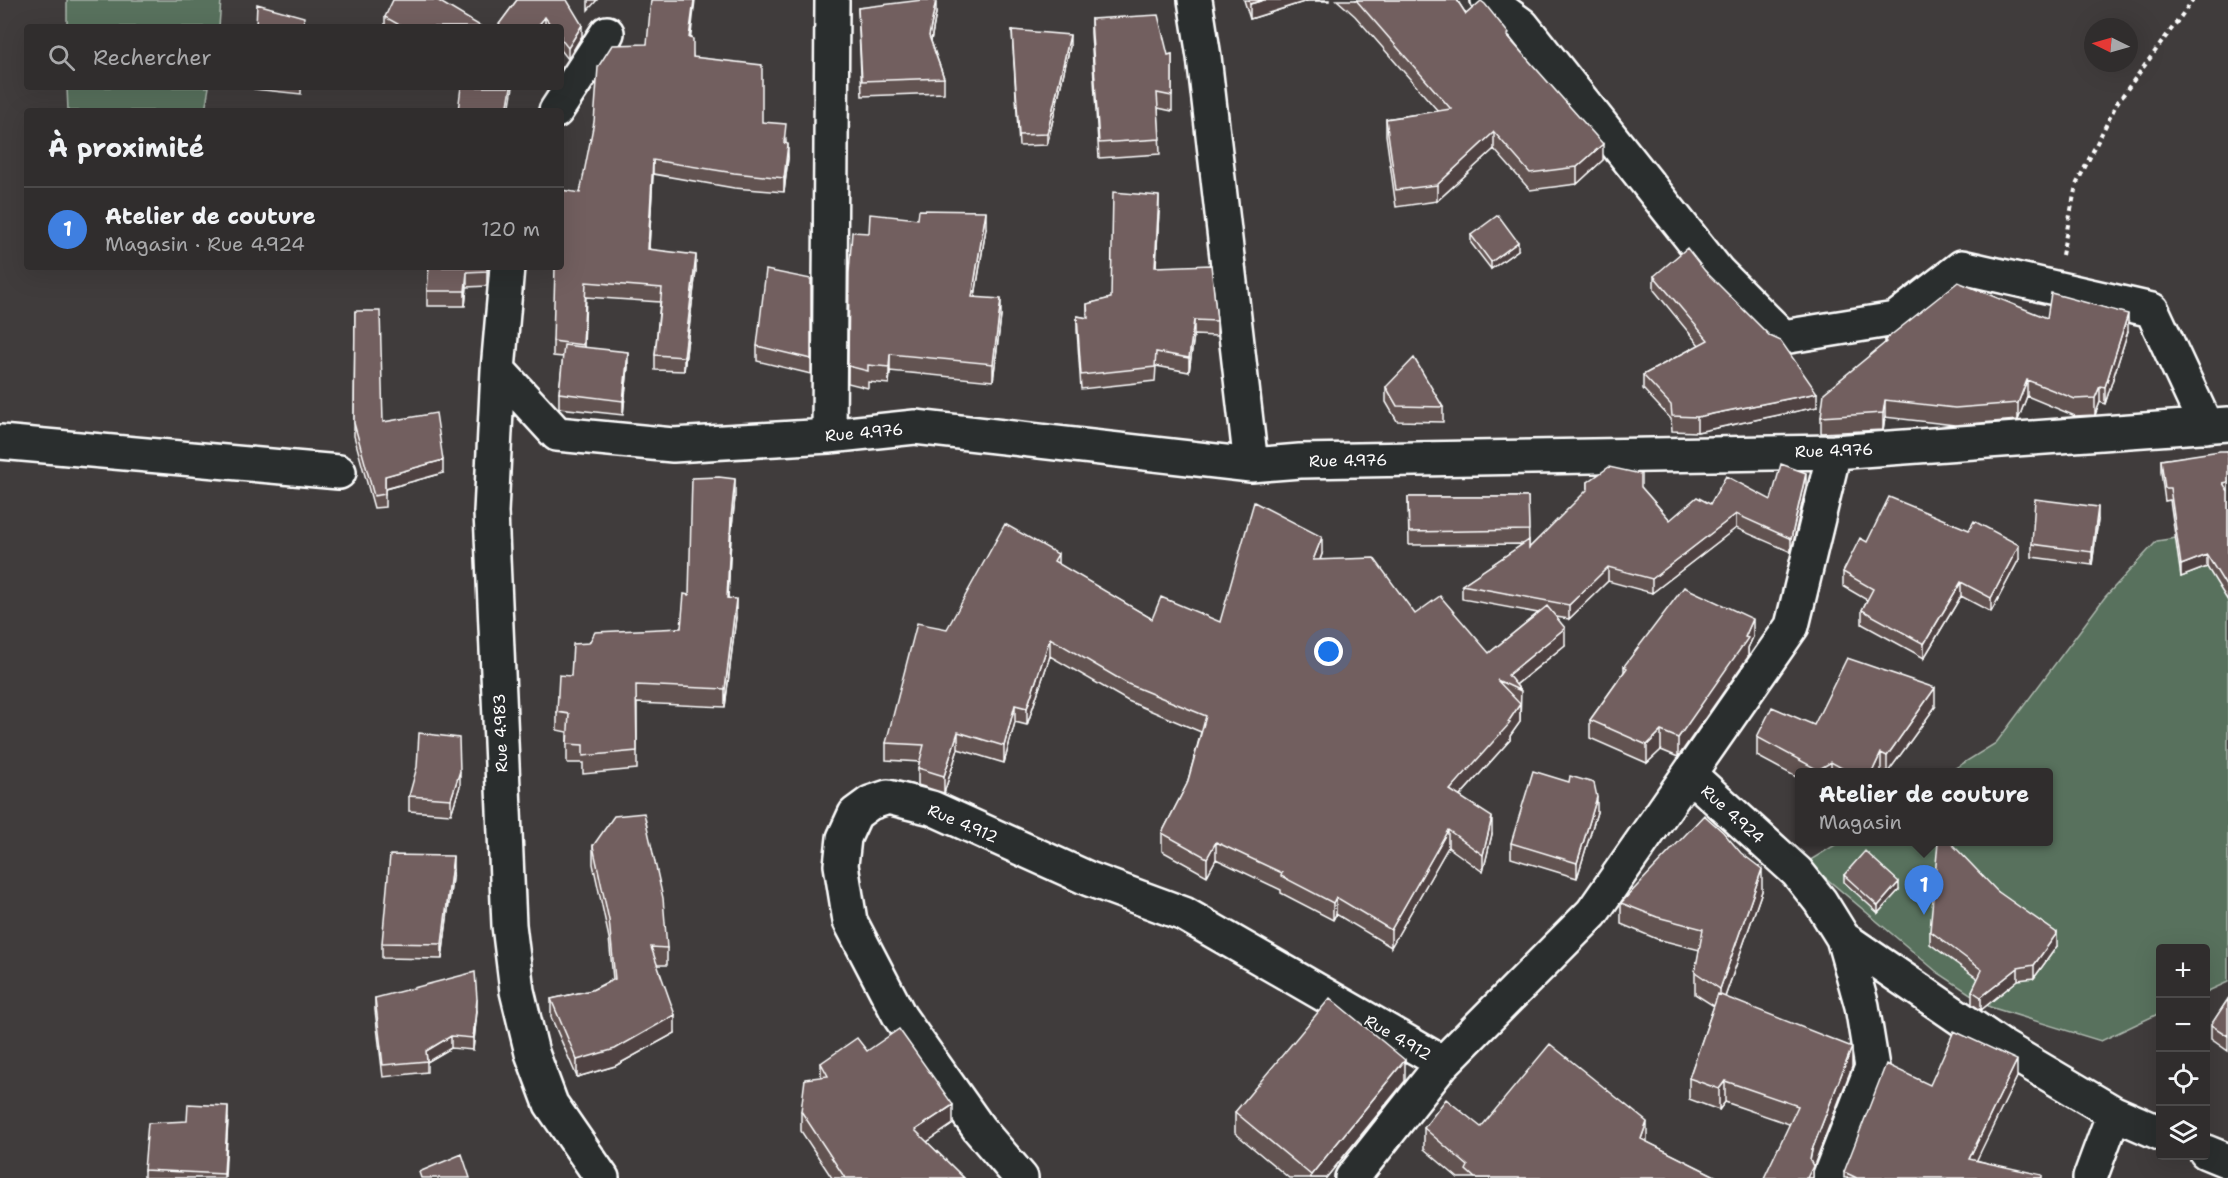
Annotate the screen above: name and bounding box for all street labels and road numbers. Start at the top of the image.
street label: Rue 4.976 [824,419,904,446]
street label: Rue 4.976 [1794,439,1874,462]
street label: Rue 4.976 [1309,449,1387,472]
street label: Rue 4.983 [489,693,512,773]
street label: Rue 4.924 [1697,780,1769,848]
street label: Rue 4.912 [925,799,1001,848]
street label: Rue 4.912 [1360,1010,1435,1065]

